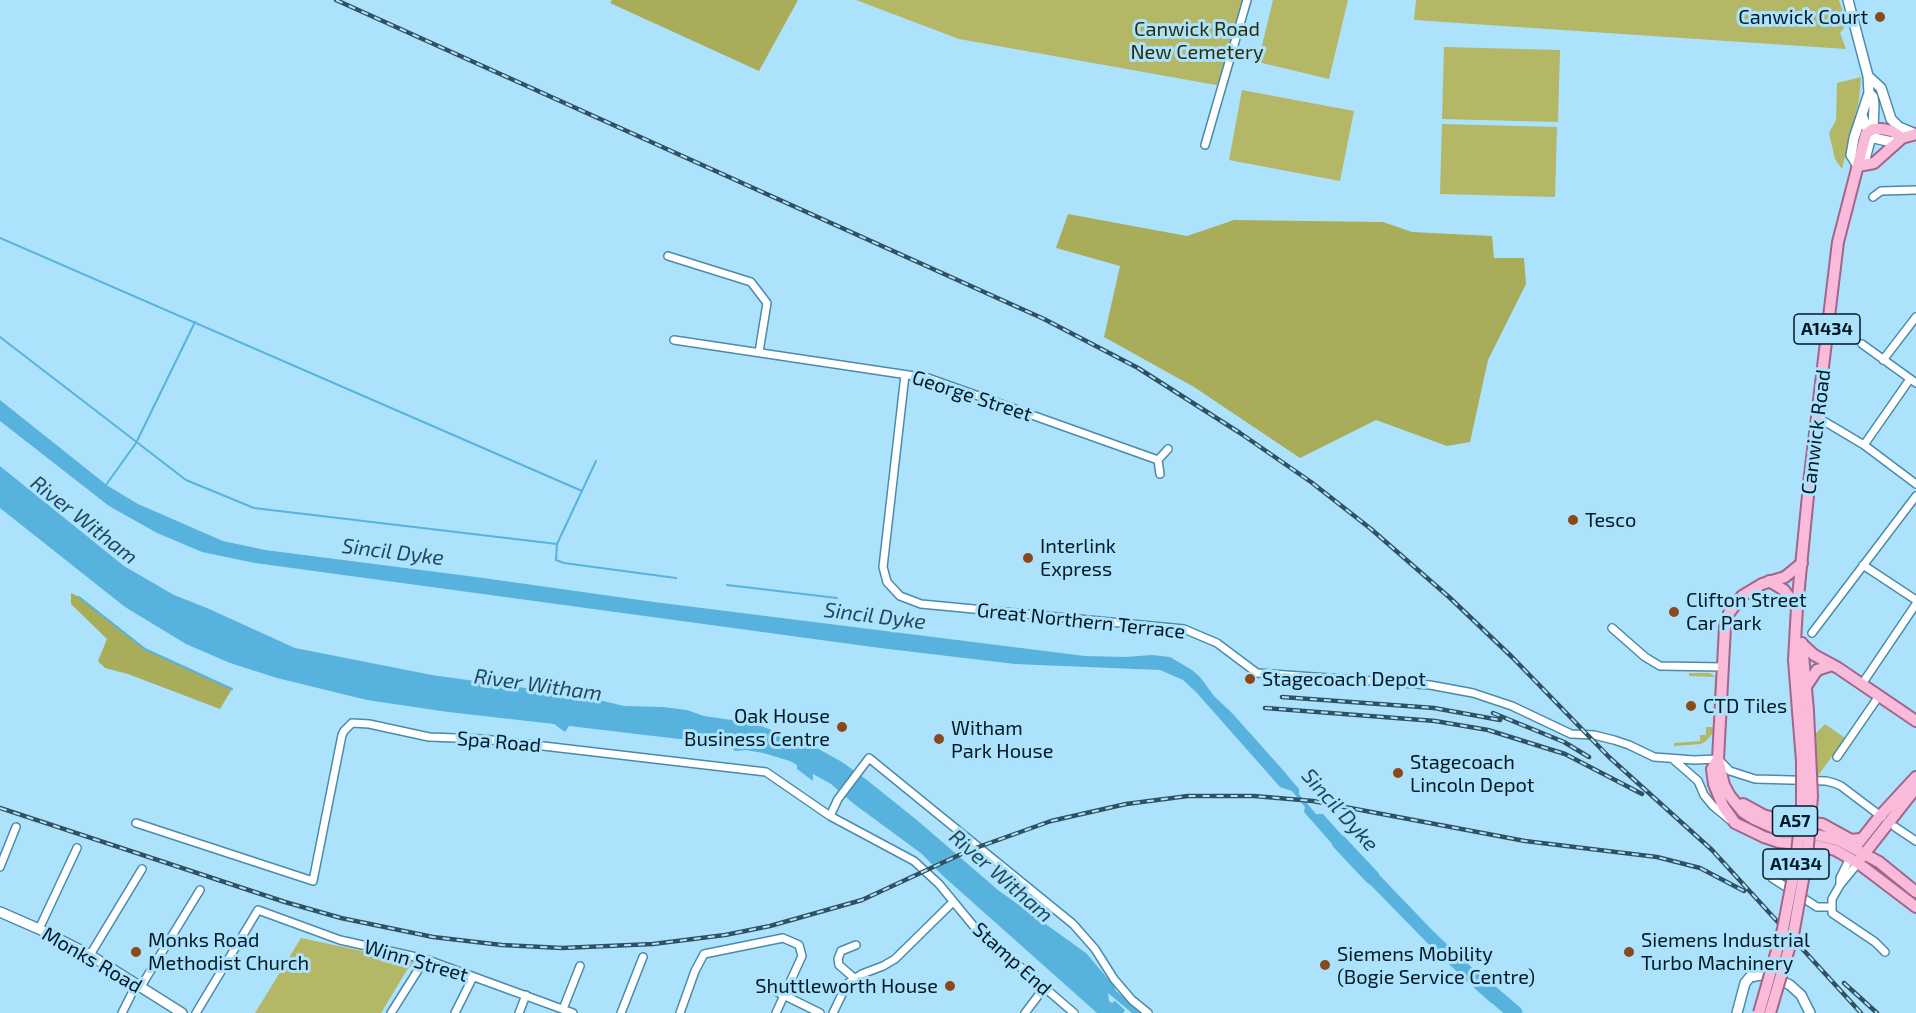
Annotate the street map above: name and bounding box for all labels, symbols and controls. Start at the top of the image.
place label: Canwick Court [1738,5,1868,29]
marker: Canwick Court [1873,10,1887,24]
park label: Canwick Road New Cemetery [1130,17,1264,64]
road number: A1434 [1794,314,1860,344]
street label: George Street [909,365,1035,427]
street label: Canwick Road [1796,368,1836,496]
water label: River Witham [25,470,143,570]
place label: Tesco [1585,508,1636,532]
marker: Tesco [1566,513,1580,527]
water label: Sincil Dyke [341,533,445,571]
place label: Interlink Express [1040,534,1116,581]
marker: Interlink Express [1021,551,1035,565]
place label: Clifton Street Car Park [1686,588,1807,635]
water label: Sincil Dyke [823,597,927,635]
street label: Great Northern Terrace [976,598,1186,644]
marker: Clifton Street Car Park [1667,605,1681,619]
water label: River Witham [472,664,604,706]
place label: Stagecoach Depot [1262,667,1426,691]
marker: Stagecoach Depot [1243,672,1257,686]
place label: CTD Tiles [1703,694,1787,718]
marker: CTD Tiles [1684,699,1698,713]
place label: Oak House Business Centre [684,704,830,751]
place label: Witham Park House [951,716,1053,763]
marker: Oak House Business Centre [835,720,849,734]
street label: Spa Road [456,726,542,758]
marker: Witham Park House [932,732,946,746]
place label: Stagecoach Lincoln Depot [1410,750,1534,797]
water label: Sincil Dyke [1296,763,1384,857]
marker: Stagecoach Lincoln Depot [1391,766,1405,780]
road number: A57 [1772,806,1818,836]
water label: River Witham [944,824,1058,928]
road number: A1434 [1763,849,1829,879]
street label: Stamp End [968,917,1056,1001]
street label: Monks Road [38,922,146,998]
place label: Monks Road Methodist Church [148,928,309,975]
place label: Siemens Industrial Turbo Machinery [1641,928,1810,975]
street label: Winn Street [361,935,471,987]
place label: Siemens Mobility (Bogie Service Centre) [1337,942,1535,989]
marker: Monks Road Methodist Church [129,945,143,959]
marker: Siemens Industrial Turbo Machinery [1622,945,1636,959]
marker: Siemens Mobility (Bogie Service Centre) [1318,958,1332,972]
place label: Shuttleworth House [755,974,938,998]
marker: Shuttleworth House [943,979,957,993]

